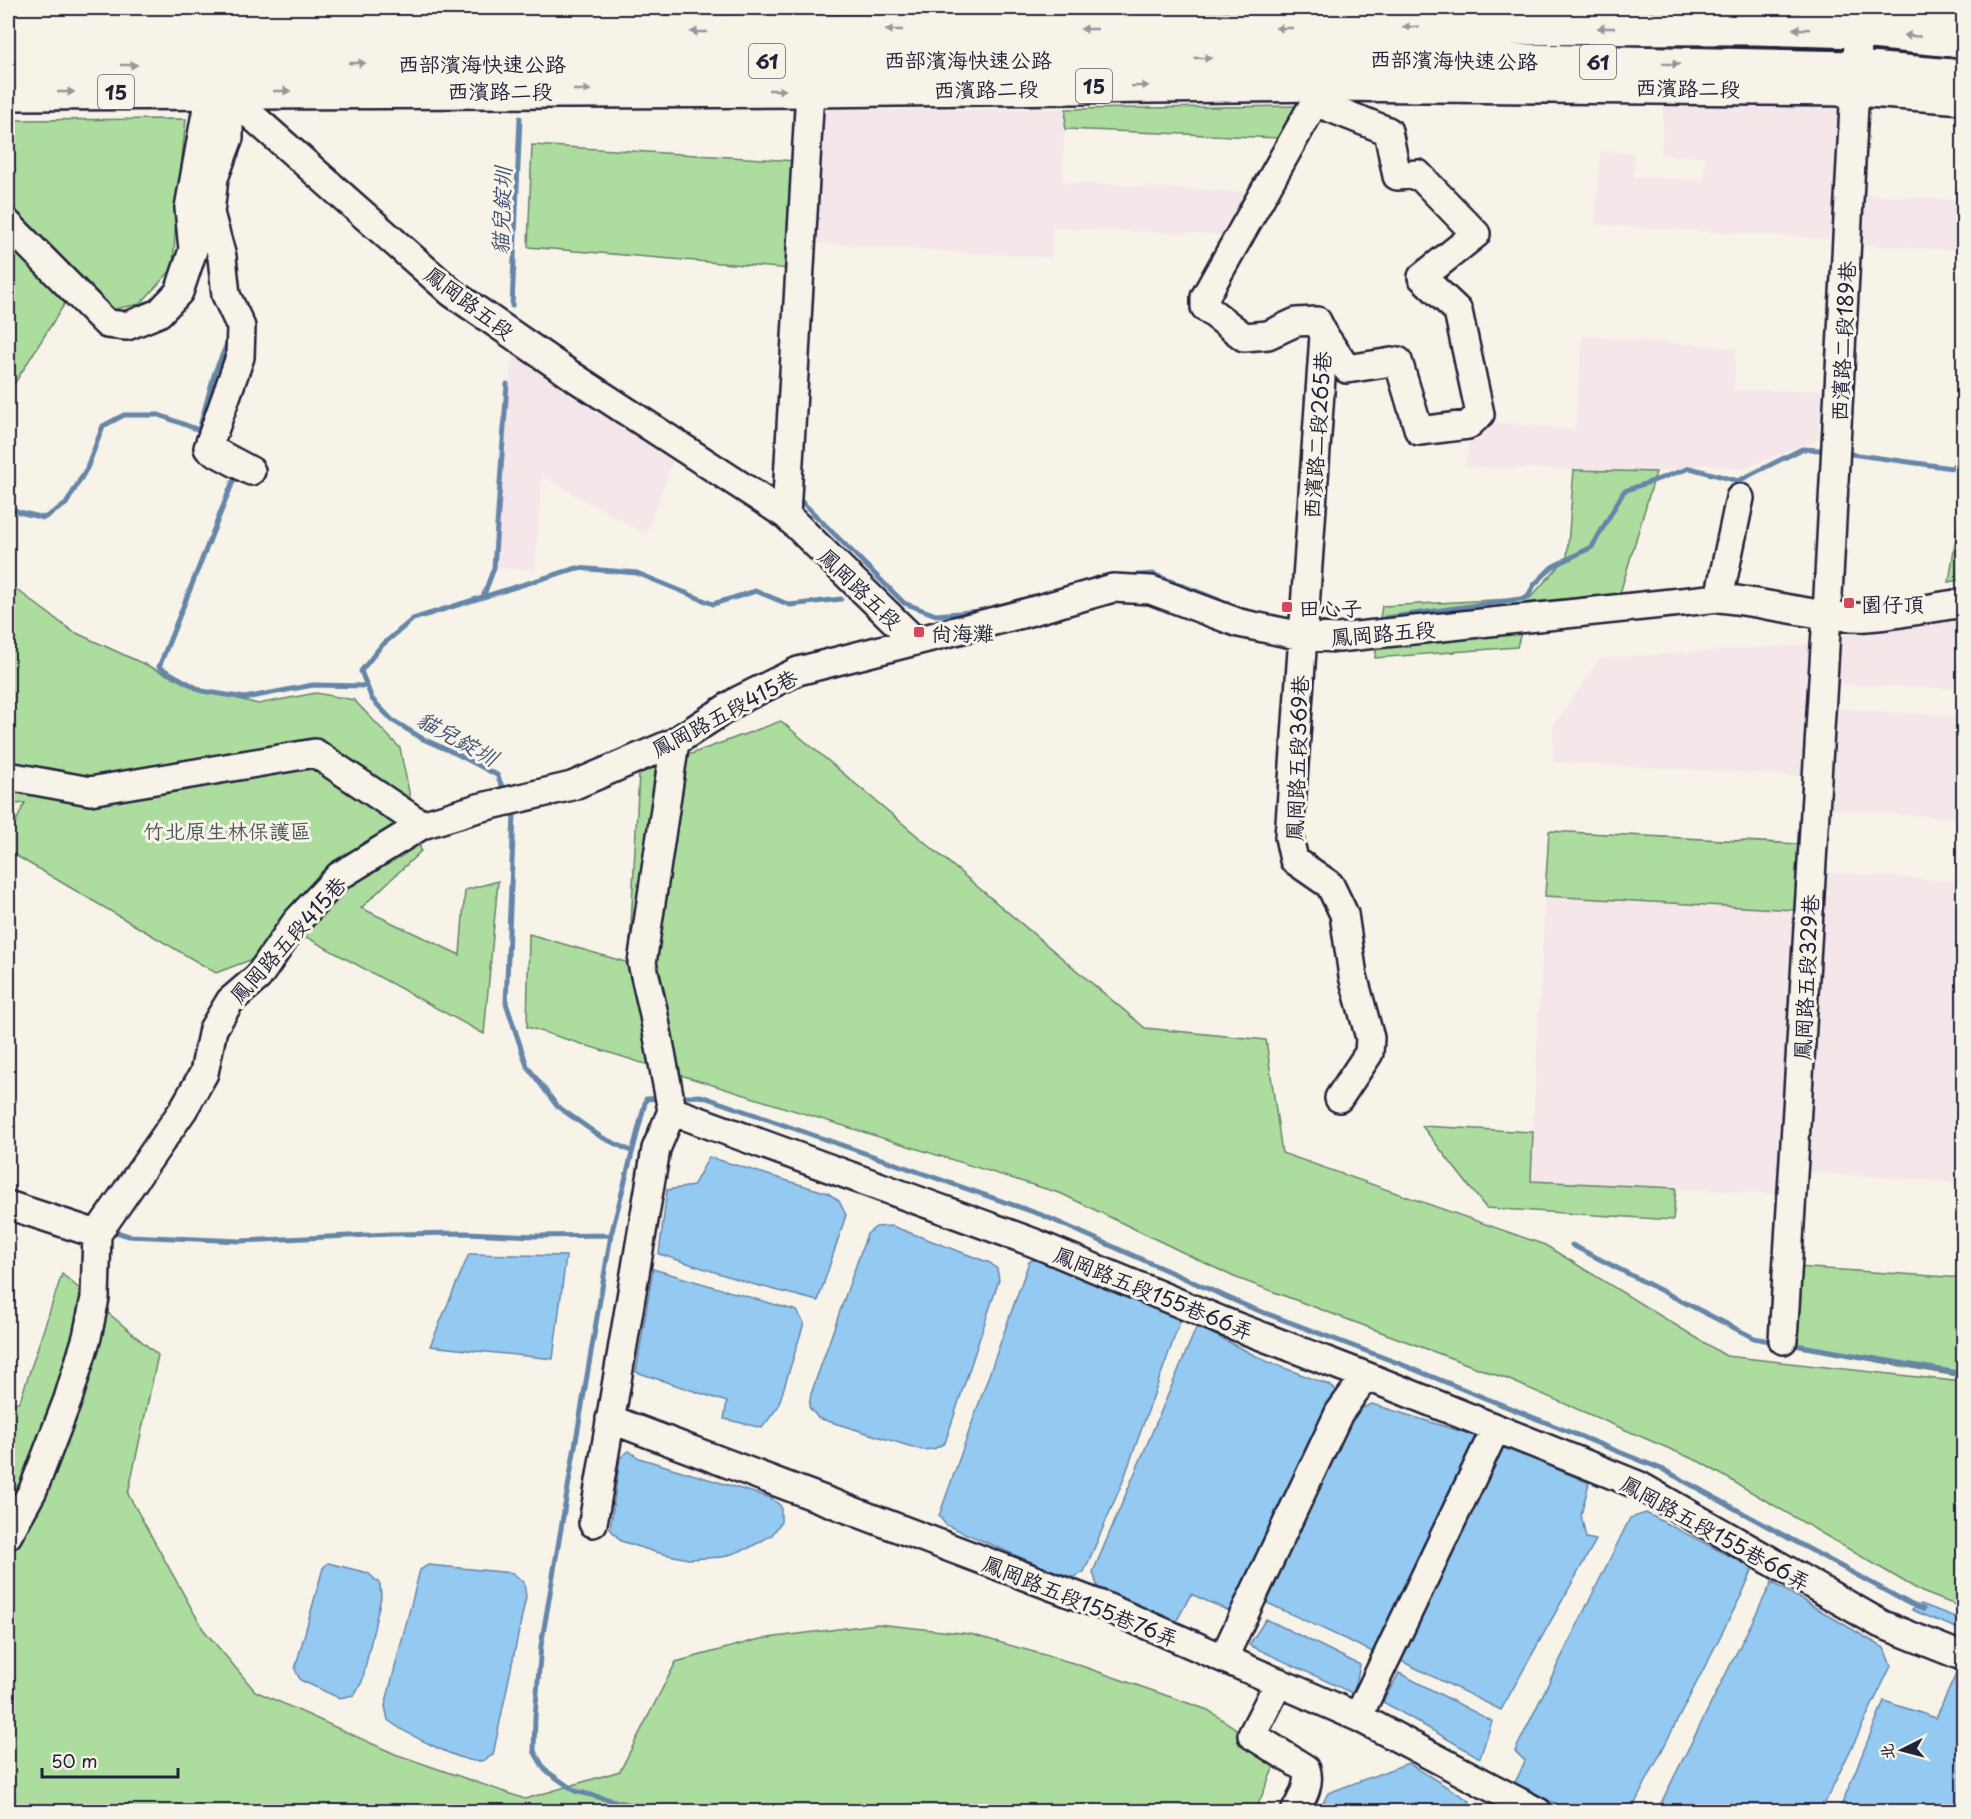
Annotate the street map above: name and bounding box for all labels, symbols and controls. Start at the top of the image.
one-way arrow [1402,22,1421,32]
one-way arrow [1275,23,1294,33]
one-way arrow [1597,23,1616,33]
one-way arrow [1080,24,1099,34]
one-way arrow [1792,25,1811,34]
one-way arrow [885,26,904,35]
one-way arrow [690,27,709,37]
one-way arrow [1902,31,1921,41]
street label: 西部濱海快速公路 [1370,42,1538,76]
street label: 西部濱海快速公路 [884,43,1052,75]
road number: 61 [749,44,785,78]
road number: 61 [1580,45,1616,79]
street label: 西部濱海快速公路 [398,47,566,79]
one-way arrow [1194,53,1213,63]
one-way arrow [348,58,367,68]
one-way arrow [1662,59,1681,69]
one-way arrow [119,60,138,70]
road number: 15 [1076,69,1112,103]
street label: 西濱路二段 [1635,70,1741,104]
street label: 西濱路二段 [933,71,1039,105]
street label: 西濱路二段 [448,74,553,106]
road number: 15 [98,75,134,109]
one-way arrow [1131,81,1150,91]
one-way arrow [573,85,592,95]
one-way arrow [768,85,787,95]
one-way arrow [273,86,292,96]
one-way arrow [56,87,75,97]
water label: 貓兒錠圳 [482,164,518,256]
street label: 鳳岡路五段 [418,258,522,346]
street label: 西濱路二段189巷 [1822,260,1862,422]
street label: 西濱路二段265巷 [1294,350,1338,520]
street label: 鳳岡路五段 [812,540,910,636]
place label: 園仔頂 [1861,587,1924,619]
place label: 田心子 [1299,591,1362,623]
marker: 園仔頂 [1842,596,1856,610]
marker: 田心子 [1280,600,1294,614]
street label: 鳳岡路五段 [1329,611,1437,653]
place label: 尚海灘 [931,616,994,648]
marker: 尚海灘 [912,625,926,639]
street label: 鳳岡路五段415巷 [645,660,803,764]
street label: 鳳岡路五段369巷 [1277,674,1315,842]
water label: 貓兒錠圳 [412,701,506,774]
park label: 竹北原生林保護區 [143,814,311,846]
street label: 鳳岡路五段415巷 [221,868,353,1010]
street label: 鳳岡路五段329巷 [1785,893,1825,1061]
street label: 鳳岡路五段155巷66弄 [1050,1237,1258,1347]
street label: 鳳岡路五段155巷66弄 [1615,1466,1817,1598]
street label: 鳳岡路五段155巷76弄 [978,1546,1184,1654]
north arrow [1872,1720,1932,1780]
scale bar [42,1741,178,1779]
text: 北 [1873,1742,1899,1761]
text: 50 m [51,1747,98,1774]

